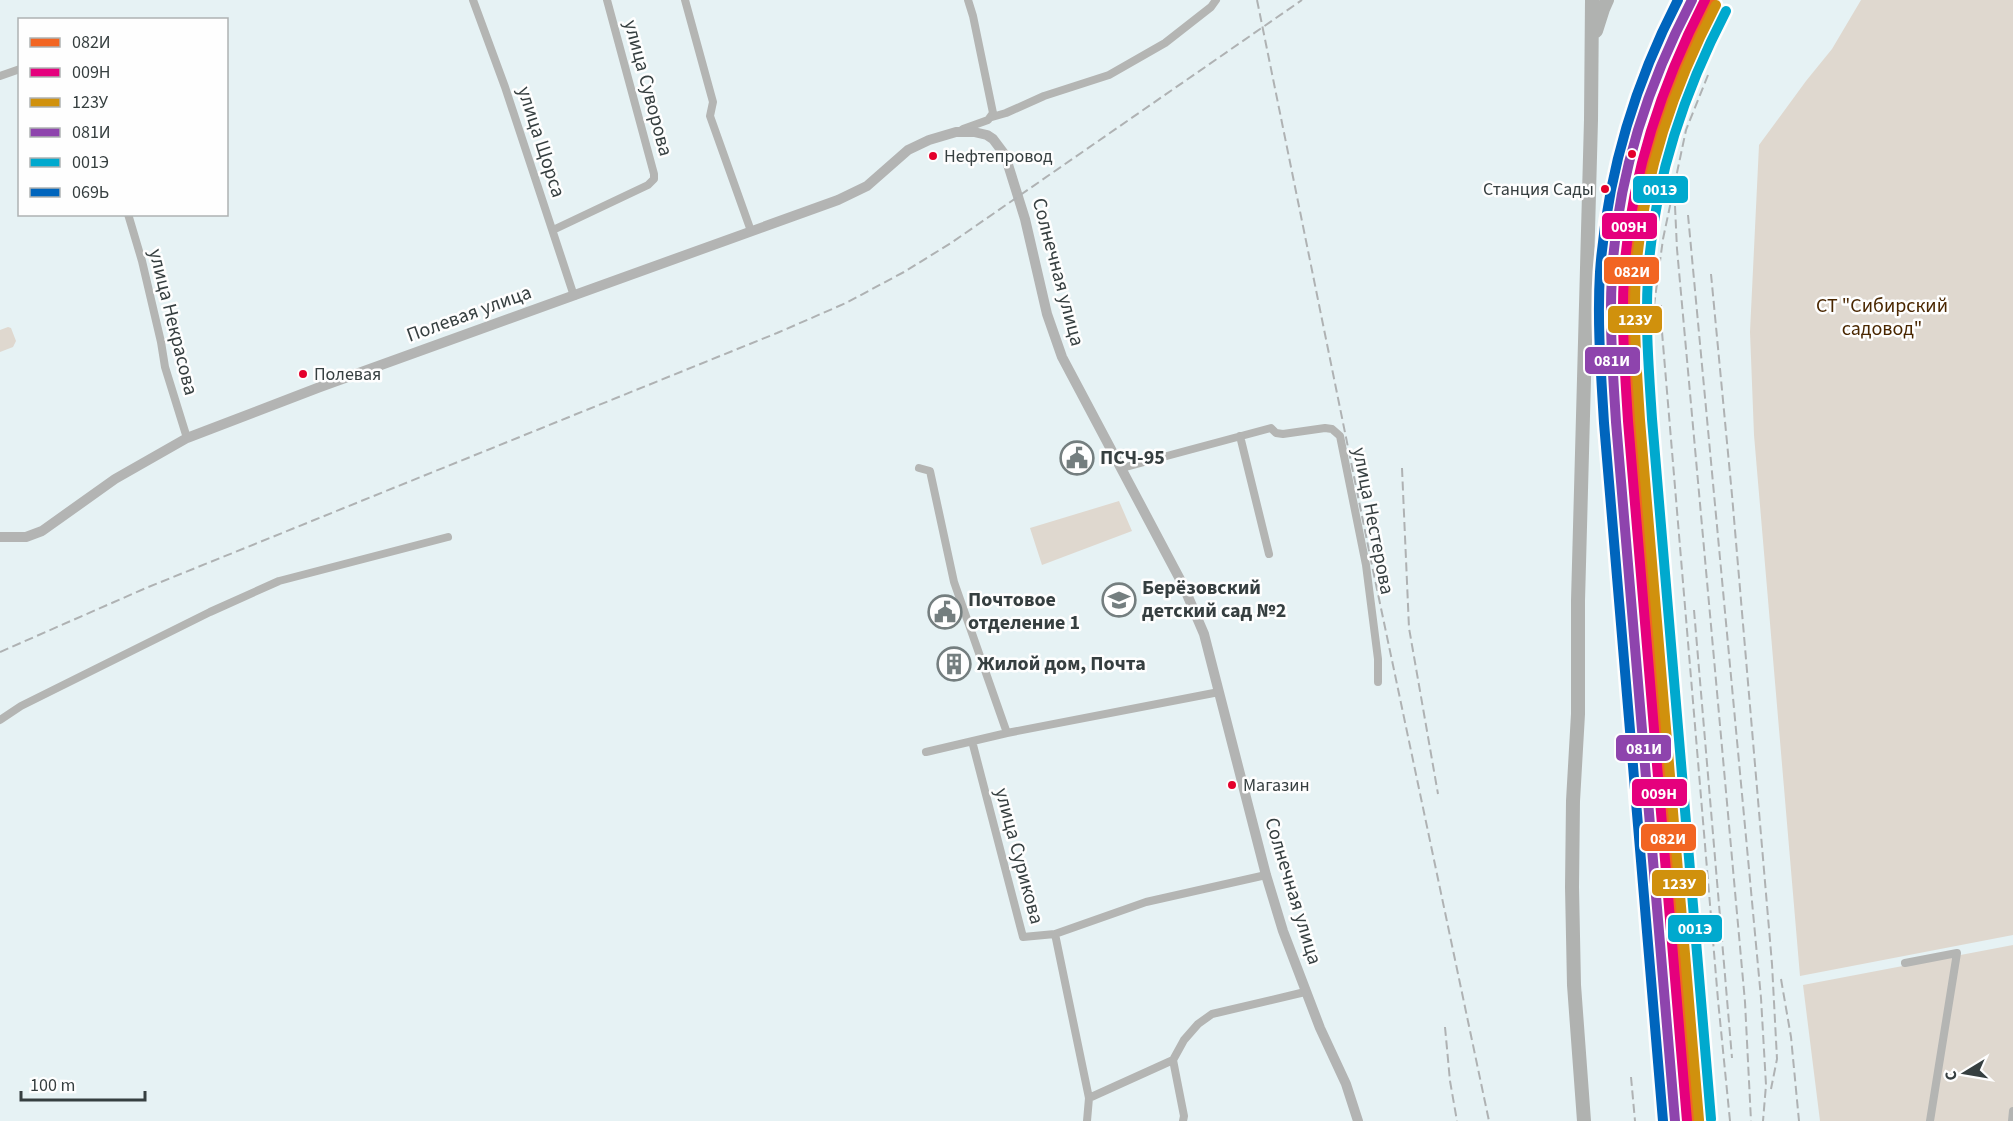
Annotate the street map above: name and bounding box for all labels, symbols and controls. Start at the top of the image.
street label: улица Суворова [616,17,680,159]
legend [18,18,228,216]
text: 082И [72,30,111,55]
text: 009Н [72,60,111,85]
street label: улица Щорса [510,83,572,201]
text: 123У [72,90,109,115]
text: 081И [72,120,111,145]
place label: Нефтепровод [944,144,1053,169]
unlabelled marker [1626,148,1638,160]
text: 001Э [72,150,109,175]
marker: Нефтепровод [927,150,939,162]
line badge: 001Э [1632,175,1689,204]
place label: Станция Сады [1483,177,1594,202]
text: 001Э [1643,179,1677,201]
text: 069Ь [72,180,109,205]
marker: Станция Сады [1599,183,1611,195]
street label: Солнечная улица [1025,195,1091,349]
line badge: 009Н [1601,212,1658,240]
text: 009Н [1611,216,1647,238]
street label: улица Некрасова [141,246,205,398]
line badge: 082И [1603,256,1660,285]
text: 082И [1614,261,1650,283]
street label: Полевая улица [403,278,535,350]
park label: СТ "Сибирский садовод" [1816,292,1948,343]
line badge: 123У [1607,305,1663,334]
text: 123У [1618,309,1652,331]
line badge: 081И [1584,346,1641,375]
text: 081И [1594,350,1630,372]
place label: Полевая [314,362,381,387]
marker: Полевая [297,368,309,380]
public building icon: ПСЧ-95 [1059,440,1095,476]
place label: ПСЧ-95 [1100,444,1165,472]
street label: улица Нестерова [1345,445,1401,597]
place label: Берёзовский детский сад №2 [1142,574,1286,625]
school or university icon: Берёзовский детский сад №2 [1101,582,1137,618]
place label: Почтовое отделение 1 [968,586,1080,637]
public building icon: Почтовое отделение 1 [927,594,963,630]
building icon: Жилой дом, Почта [936,646,972,682]
place label: Жилой дом, Почта [977,650,1146,678]
line badge: 081И [1615,734,1672,762]
text: 081И [1626,738,1662,760]
place label: Магазин [1243,773,1310,798]
line badge: 009Н [1631,778,1688,807]
marker: Магазин [1226,779,1238,791]
text: 009Н [1641,783,1677,805]
street label: улица Сурикова [987,785,1051,927]
street label: Солнечная улица [1257,814,1329,968]
line badge: 082И [1640,823,1697,852]
text: 082И [1650,828,1686,850]
line badge: 123У [1651,869,1707,897]
text: 123У [1662,873,1696,895]
line badge: 001Э [1667,914,1723,943]
text: 001Э [1678,918,1712,940]
north arrow [1935,1043,1995,1103]
scale bar [21,1064,146,1102]
text: С [1940,1069,1963,1082]
text: 100 m [30,1073,75,1098]

